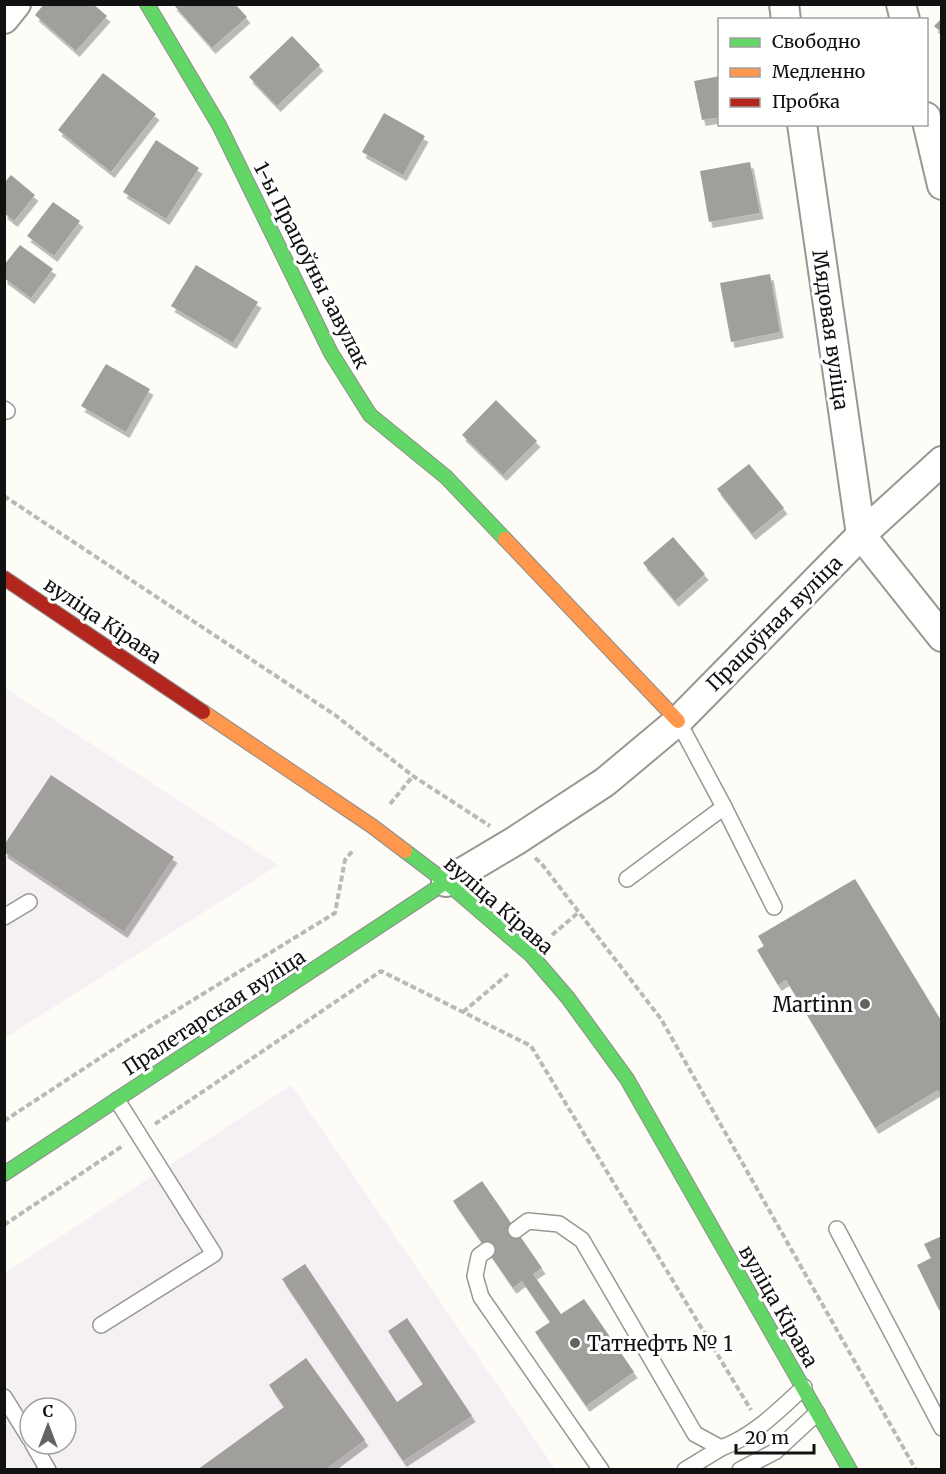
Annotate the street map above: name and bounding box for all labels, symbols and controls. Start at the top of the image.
legend [718,18,928,126]
text: Свободно [772,30,860,53]
text: Медленно [772,60,865,83]
text: Пробка [772,90,840,113]
street label: 1-ы Працоўны завулак [249,157,375,373]
street label: Мядовая вуліца [807,249,855,412]
street label: Працоўная вуліца [701,550,847,696]
street label: вуліца Кірава [39,571,167,669]
street label: вуліца Кірава [439,851,559,959]
street label: Пралетарская вуліца [118,944,310,1080]
place label: Martinn [772,992,853,1017]
marker: Martinn [858,997,872,1011]
street label: вуліца Кірава [734,1241,824,1372]
place label: Татнефть № 1 [587,1331,733,1356]
marker: Татнефть № 1 [568,1336,582,1350]
north arrow [18,1396,78,1456]
text: С [43,1401,53,1421]
scale bar [736,1417,814,1455]
text: 20 m [745,1426,789,1449]

